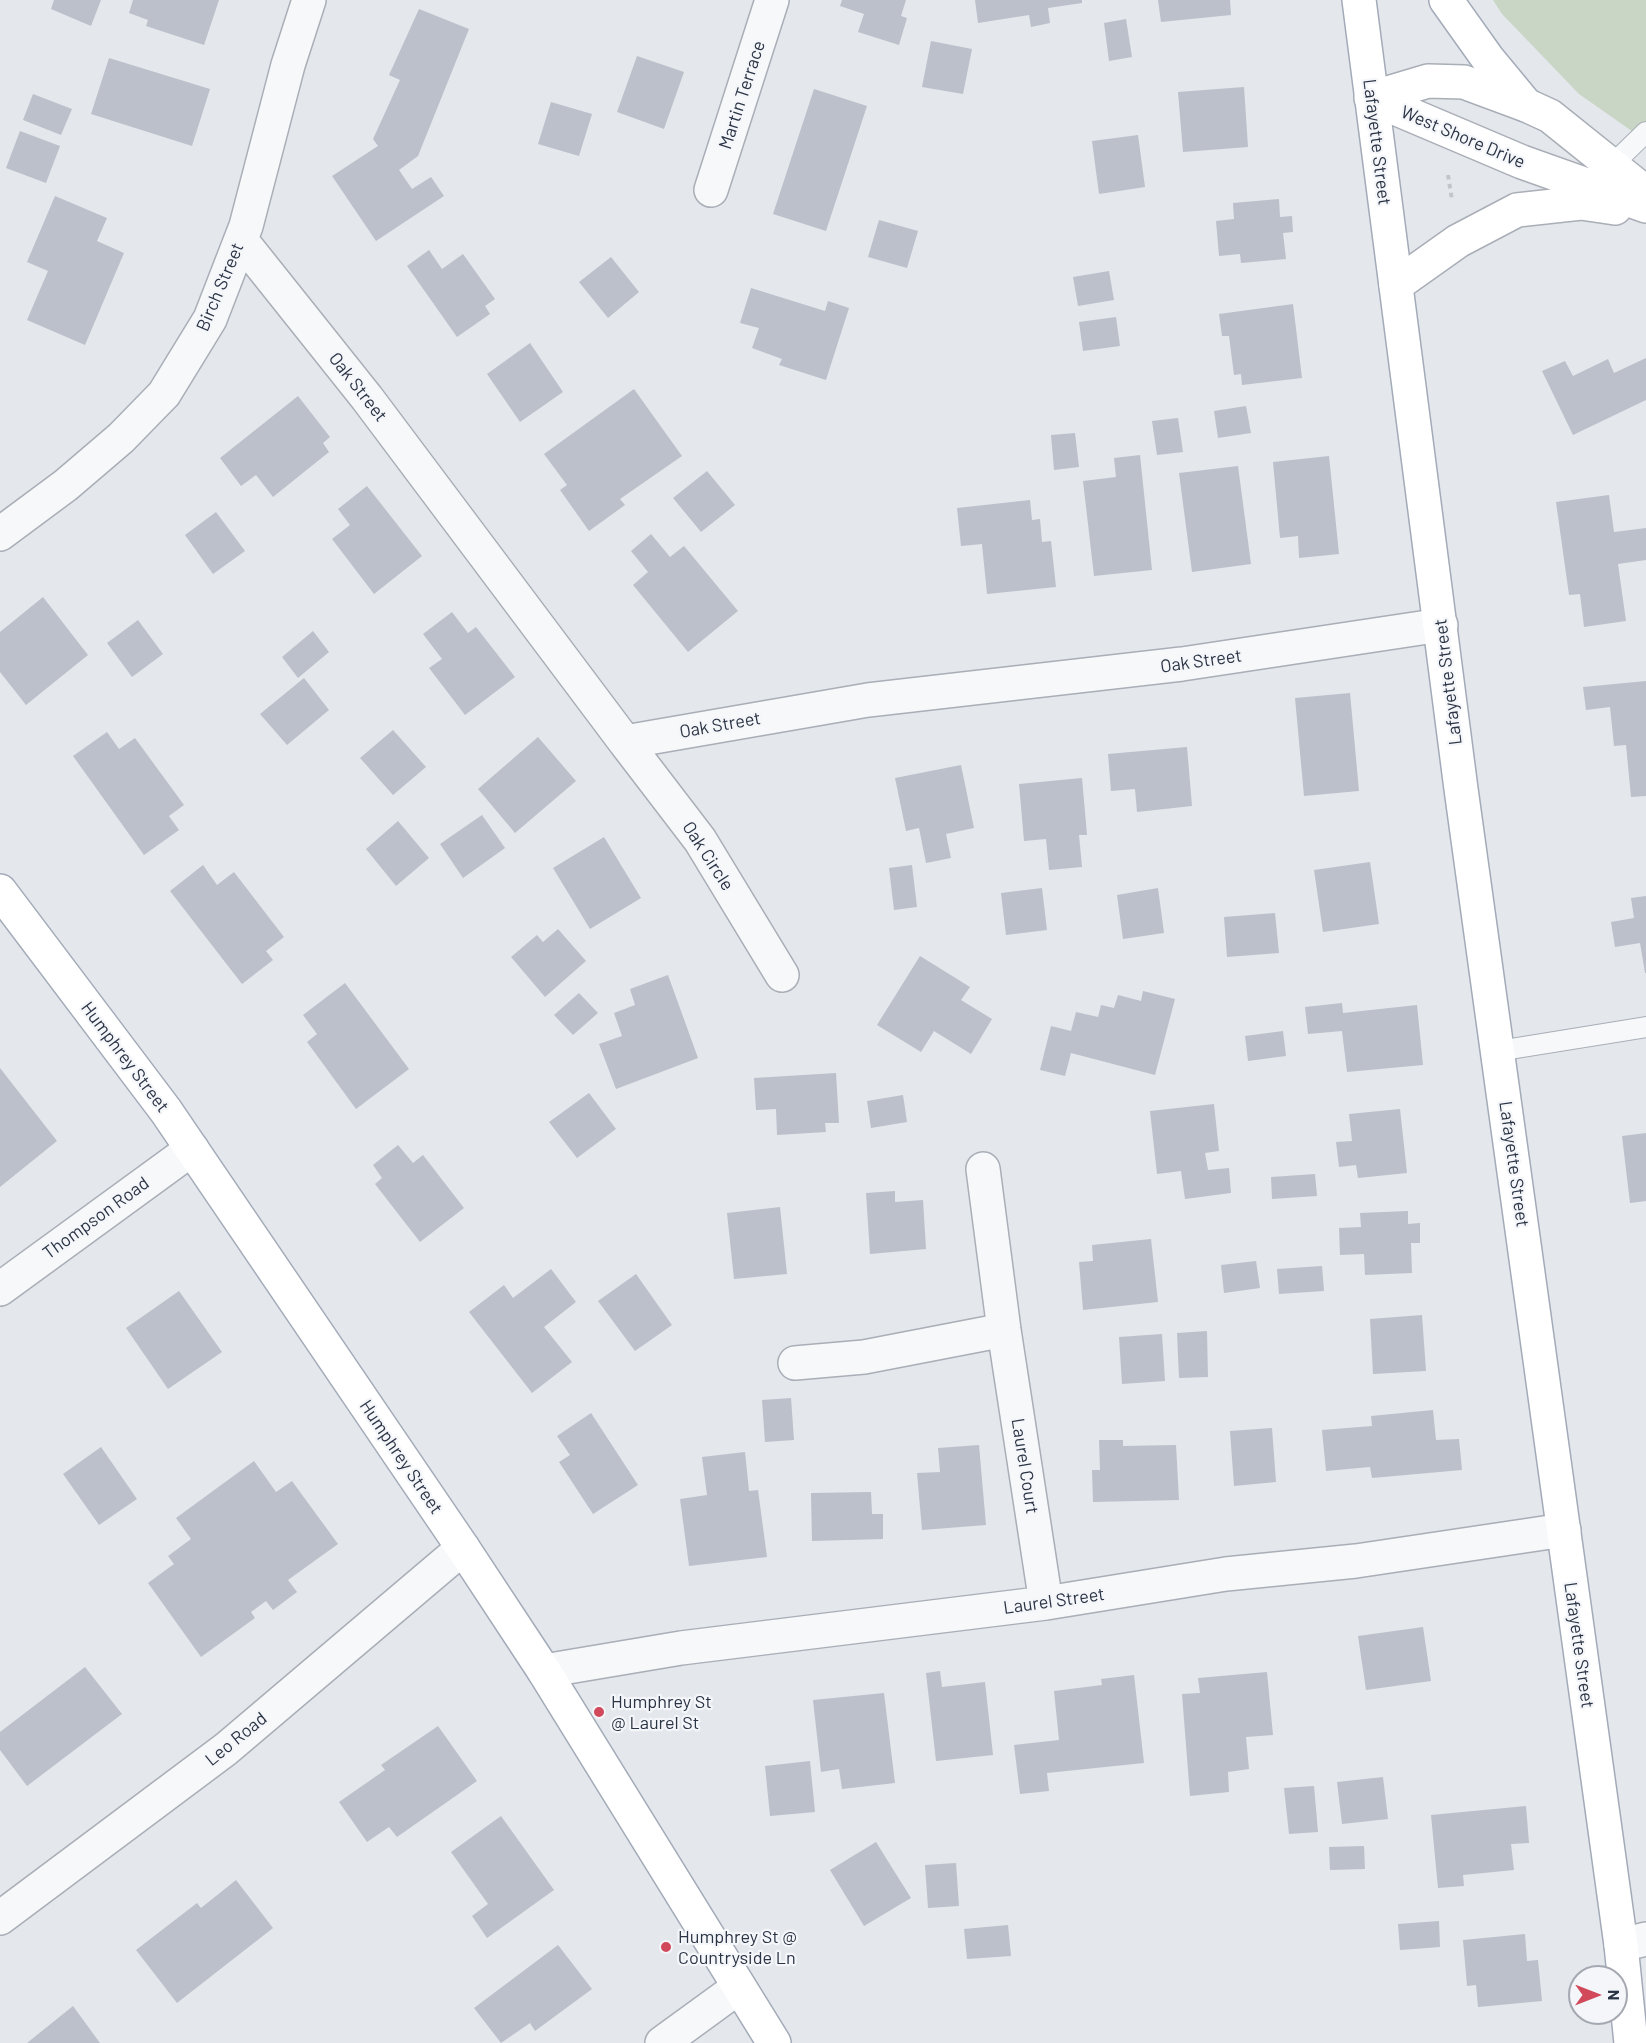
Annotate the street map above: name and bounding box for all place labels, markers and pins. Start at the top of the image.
place label: Humphrey St @ Laurel St [611,1691,712,1734]
marker: Humphrey St @ Laurel St [592,1705,606,1719]
place label: Humphrey St @ Countryside Ln [678,1926,797,1968]
marker: Humphrey St @ Countryside Ln [659,1940,673,1954]

